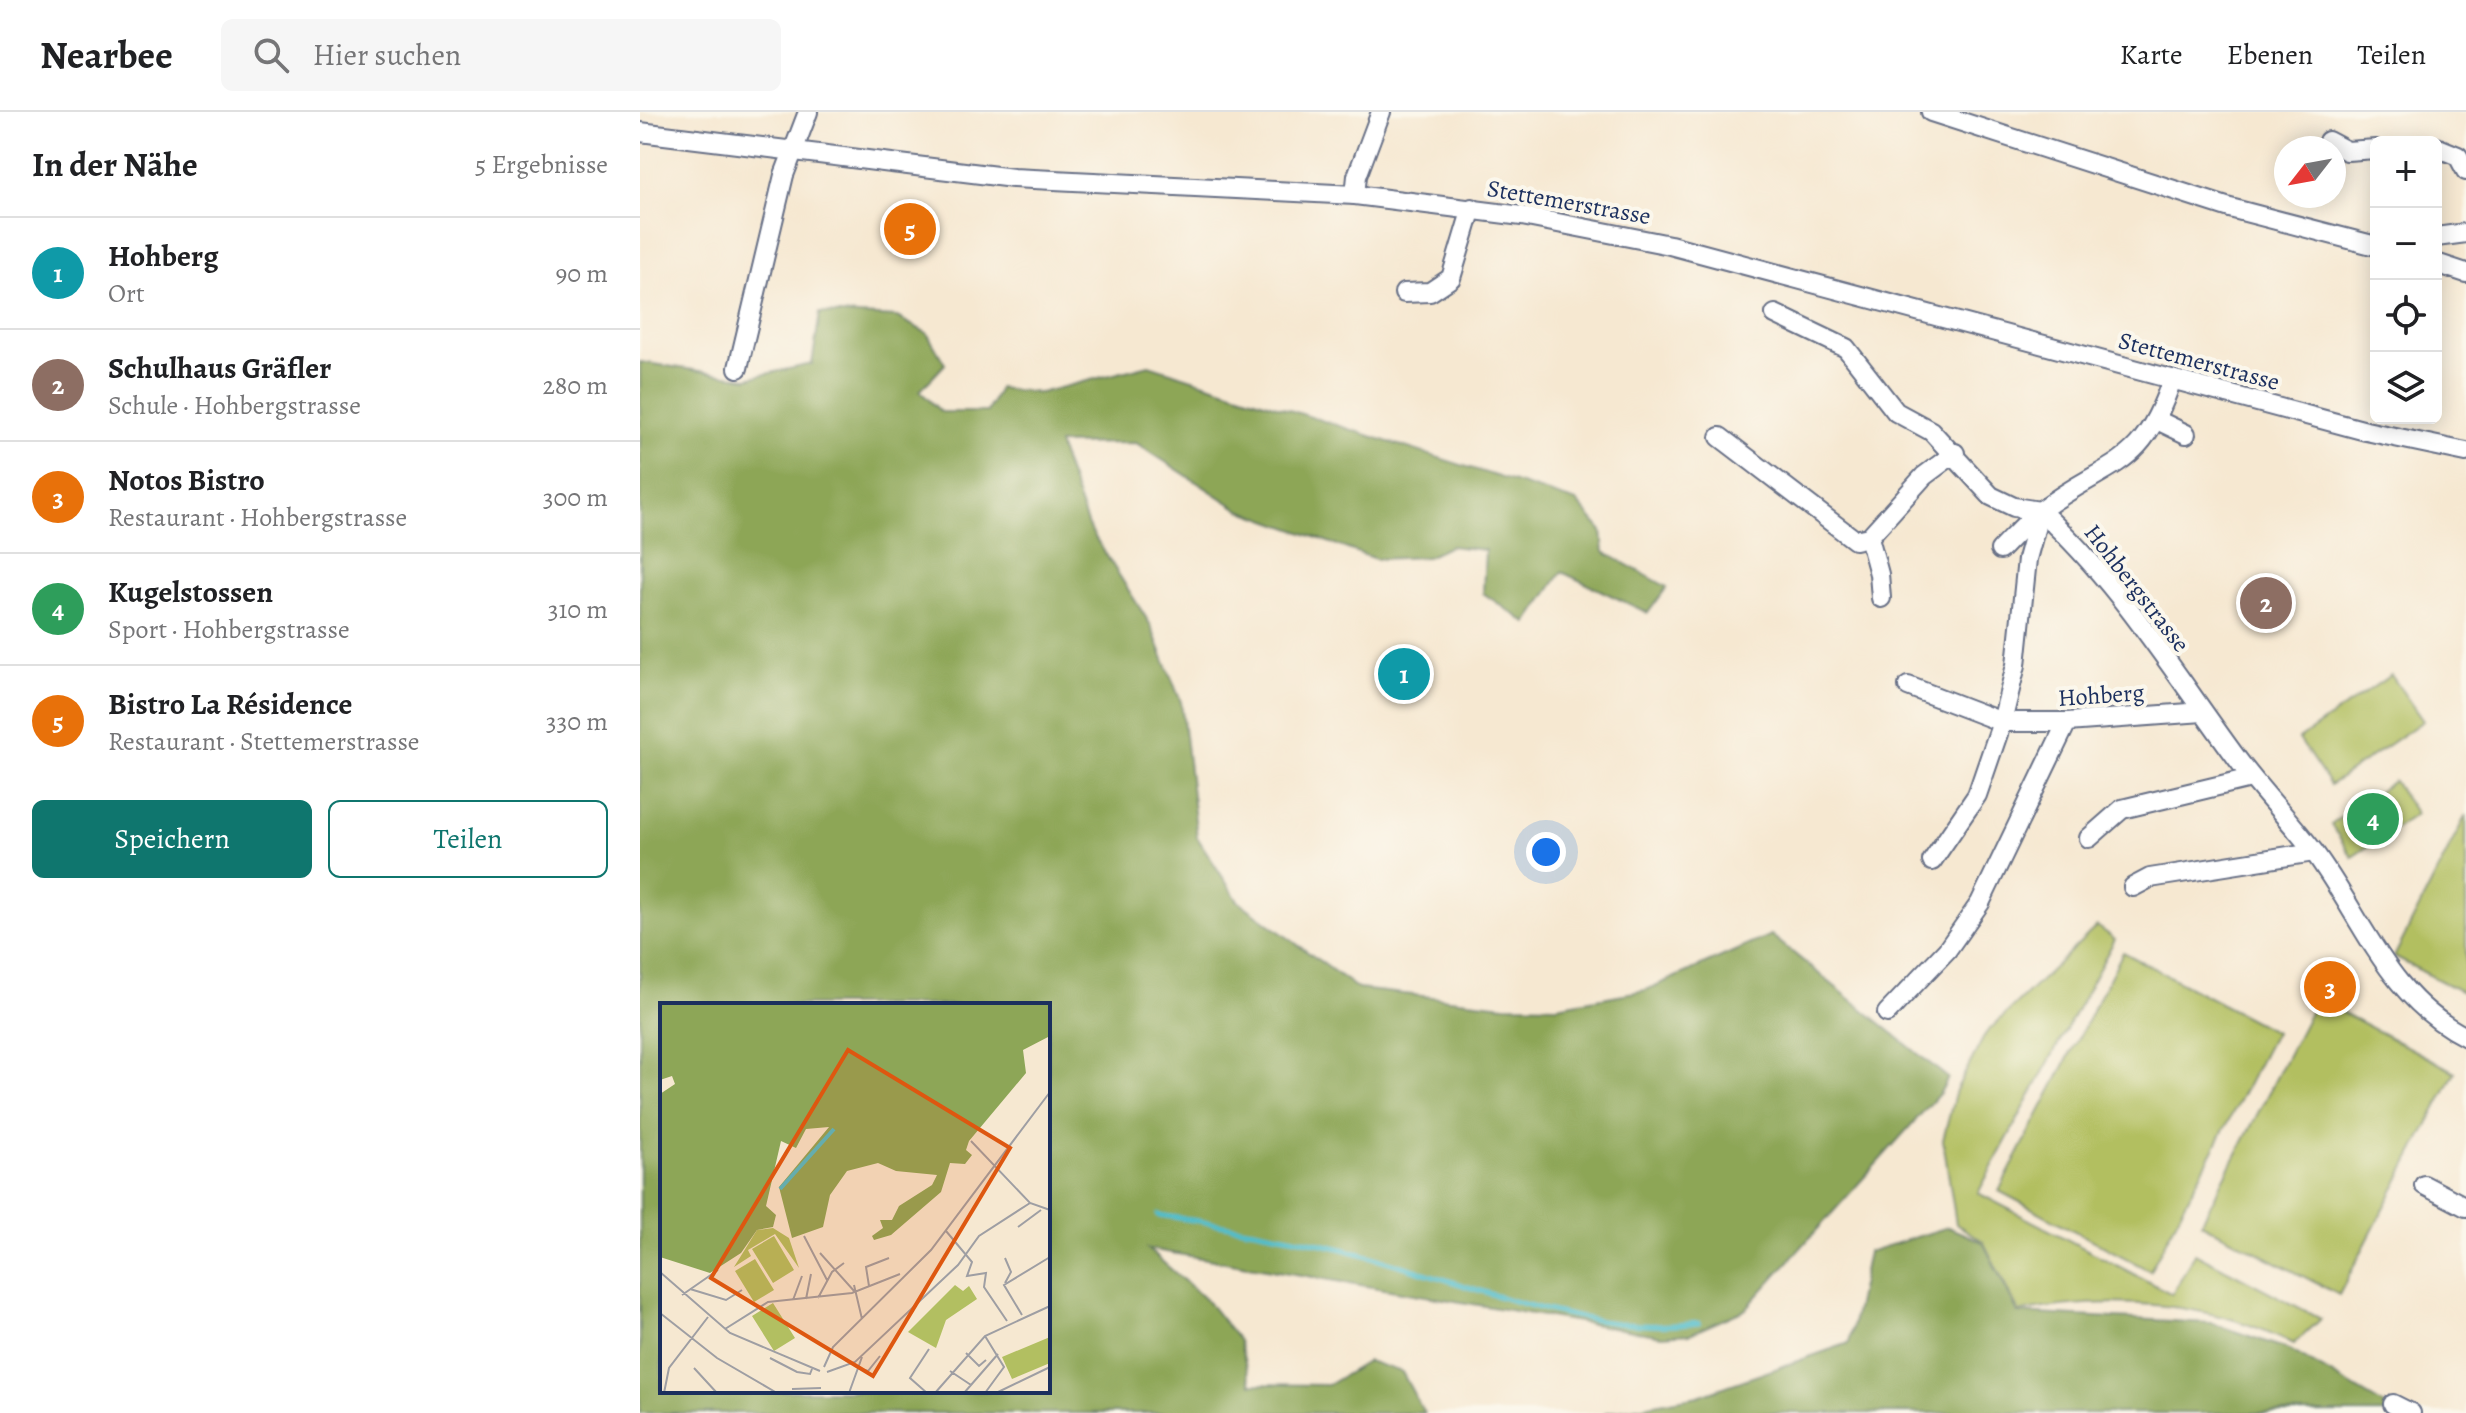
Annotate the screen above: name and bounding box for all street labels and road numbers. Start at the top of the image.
street label: Stettemerstrasse [1485,172,1653,232]
street label: Stettemerstrasse [2115,324,2283,398]
street label: Hohbergstrasse [2077,517,2197,659]
street label: Hohberg [2057,676,2145,714]

